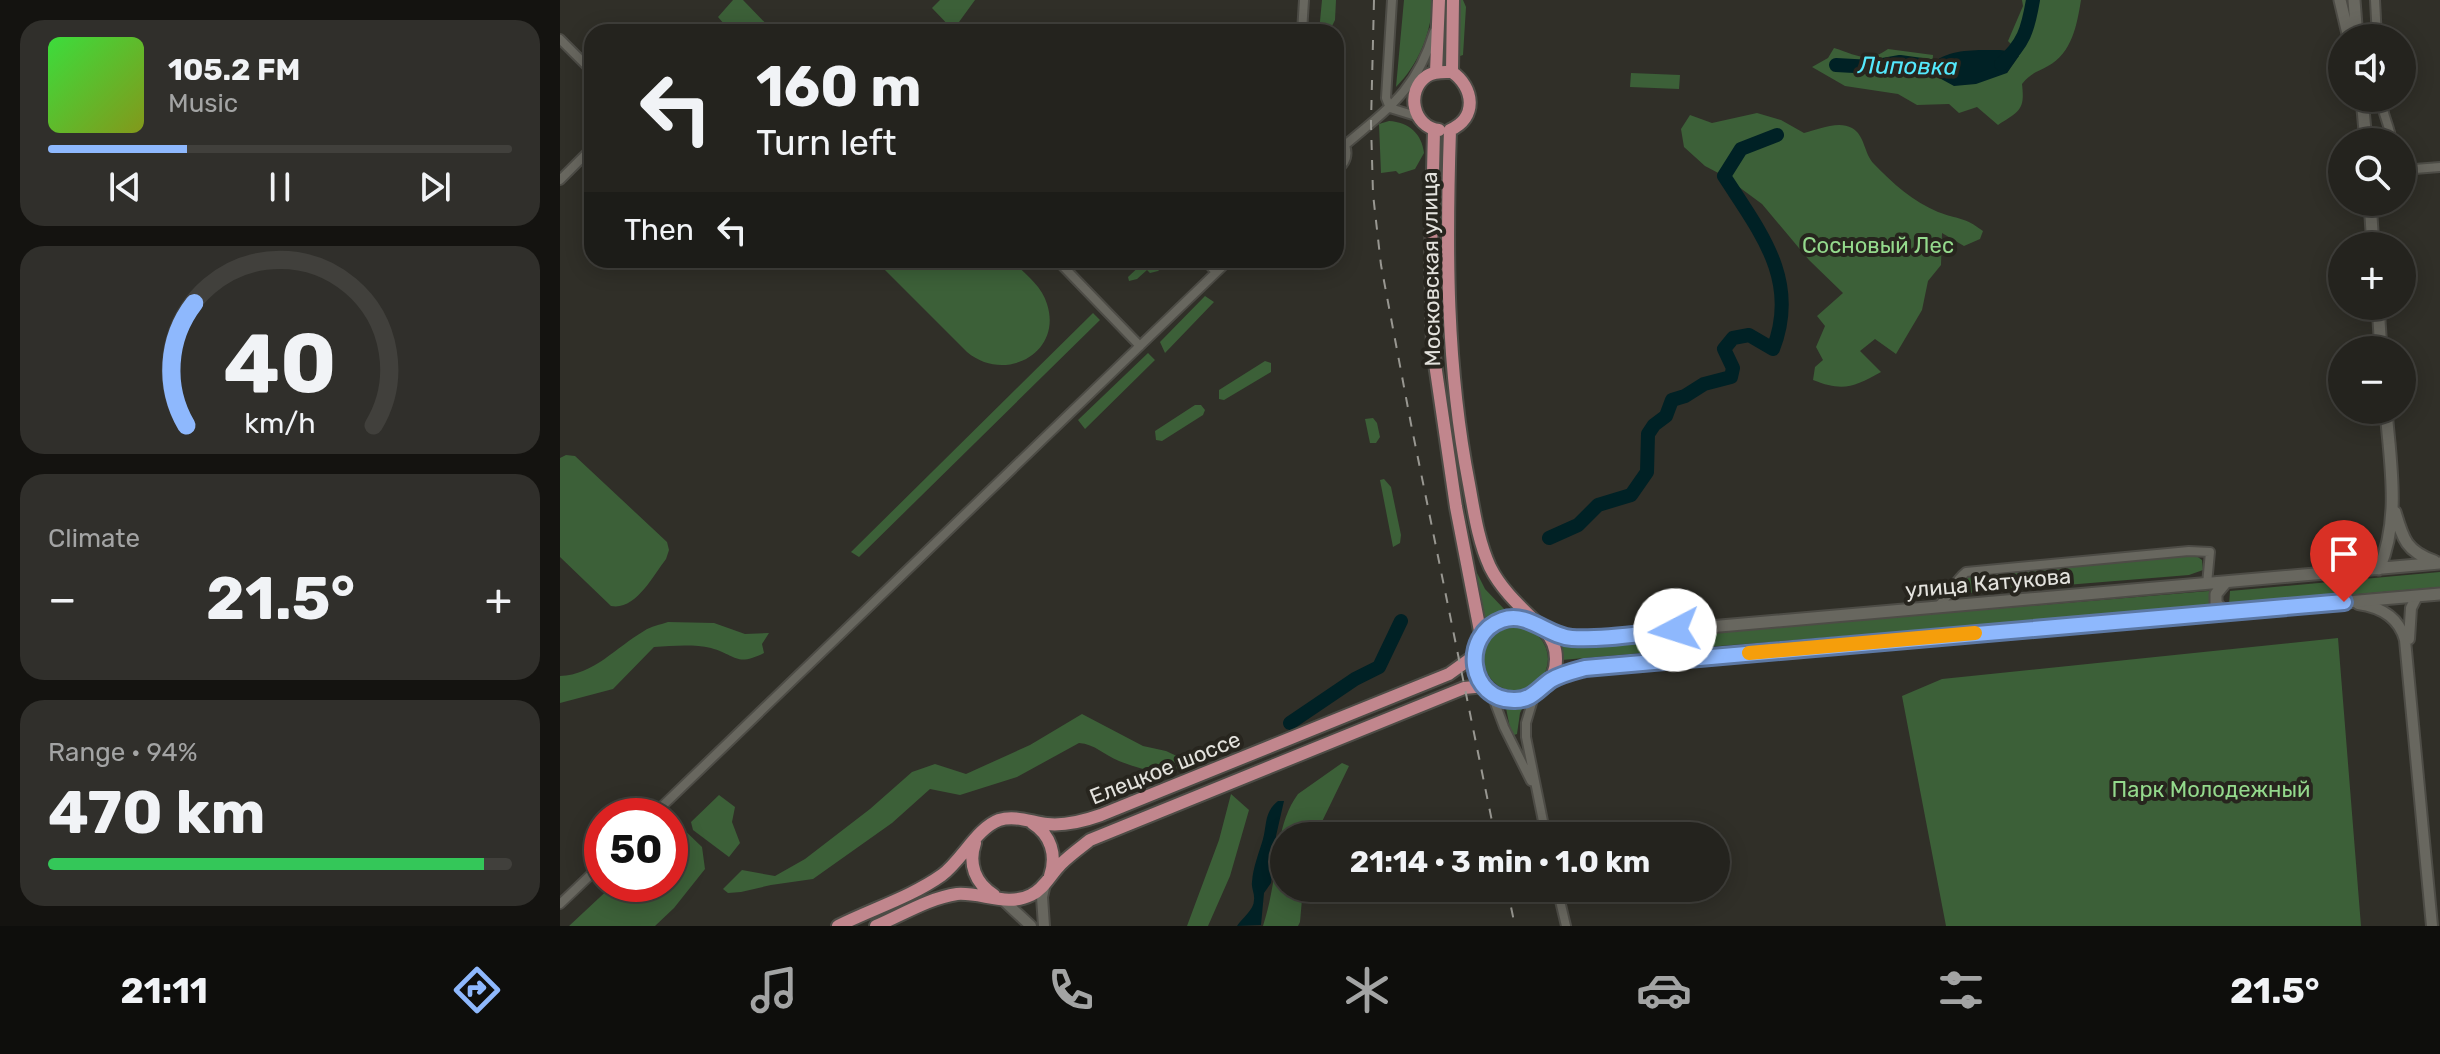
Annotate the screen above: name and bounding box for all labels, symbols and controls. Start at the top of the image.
map controls [2328,24,2416,424]
button: sound [2328,24,2416,112]
water label: Липовка [1856,51,1958,81]
text: 105.2 FM [168,52,300,88]
text: 160 m [756,54,922,120]
icon: left [624,56,728,160]
text: Music [168,88,238,119]
text: Turn left [756,121,897,164]
button: search [2328,128,2416,216]
icon: previous [103,165,147,209]
icon: pause [258,165,302,209]
icon: next [413,165,457,209]
street label: Московская улица [1416,171,1446,367]
icon: left [710,208,754,252]
text: Then [624,212,694,248]
park label: Сосновый Лес [1802,232,1954,259]
button: + [2328,232,2416,320]
text: 40 [223,314,337,413]
button: − [2328,336,2416,424]
text: km/h [244,406,316,440]
pin [2310,520,2378,602]
text: Climate [48,523,140,554]
icon: arrive [2322,532,2366,576]
street label: улица Катукова [1904,562,2072,604]
text: 21.5° [206,563,355,634]
text: − [48,573,77,625]
text: + [485,573,512,625]
position arrow [1633,588,1717,672]
street label: Елецкое шоссе [1086,725,1244,811]
text: Range · 94% [48,737,198,768]
park label: Парк Молодежный [2112,776,2310,803]
text: 470 km [48,777,266,848]
speed limit sign: 50 [584,798,688,902]
text: 21:14 · 3 min · 1.0 km [1350,844,1650,880]
icon: directions [449,962,505,1018]
icon: music [746,962,802,1018]
icon: phone [1043,962,1099,1018]
icon: climate [1339,962,1395,1018]
icon: car [1636,962,1692,1018]
icon: filters [1933,962,1989,1018]
text: 21:11 [120,969,208,1012]
text: 21.5° [2230,969,2320,1012]

